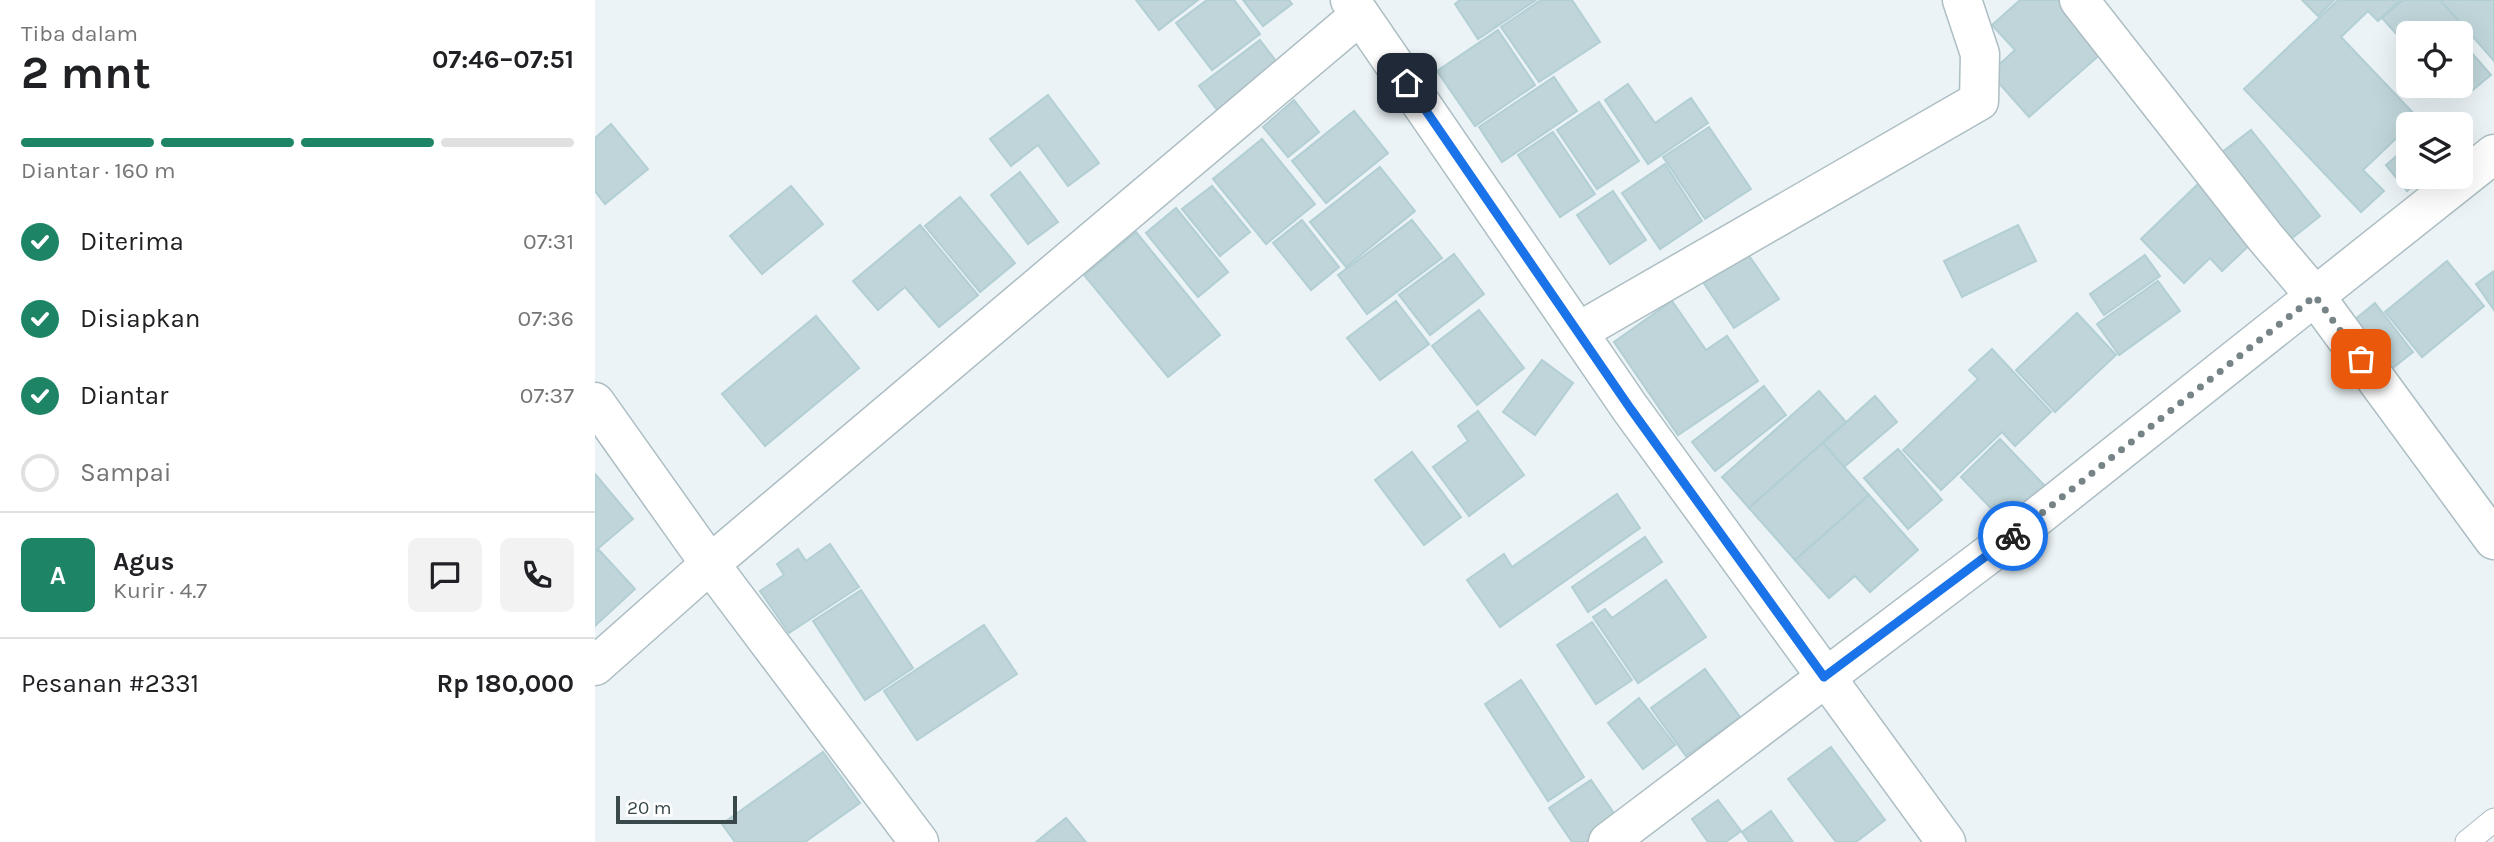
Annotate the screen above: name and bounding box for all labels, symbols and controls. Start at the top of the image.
text: Tiba dalam [21,20,138,47]
map controls [2396,21,2473,189]
button: locate [2396,21,2473,98]
text: 07:46–07:51 [432,44,574,75]
text: 2 mnt [21,46,151,100]
pin [1377,53,1437,113]
icon: home [1388,64,1426,102]
button: layers [2396,112,2473,189]
text: Diantar · 160 m [21,157,176,184]
icon: check [21,223,59,261]
text: Diterima [80,226,184,257]
text: 07:31 [523,228,574,255]
icon: check [21,300,59,338]
text: Disiapkan [80,303,200,334]
text: 07:36 [518,305,574,332]
pin [2331,329,2391,389]
icon: bag [2342,340,2380,378]
icon: check [21,377,59,415]
text: Diantar [80,380,168,411]
text: 07:37 [520,382,574,409]
text: Sampai [80,457,172,488]
courier [1978,501,2048,571]
icon: bike [1994,517,2032,555]
button: chat [408,538,482,612]
button: phone [500,538,574,612]
text: Agus [113,546,174,577]
text: A [50,560,66,591]
text: Kurir · 4.7 [113,577,207,604]
text: Pesanan #2331 [21,668,199,699]
text: Rp 180,000 [436,668,574,699]
scale bar [616,793,737,825]
text: 20 m [627,797,672,819]

